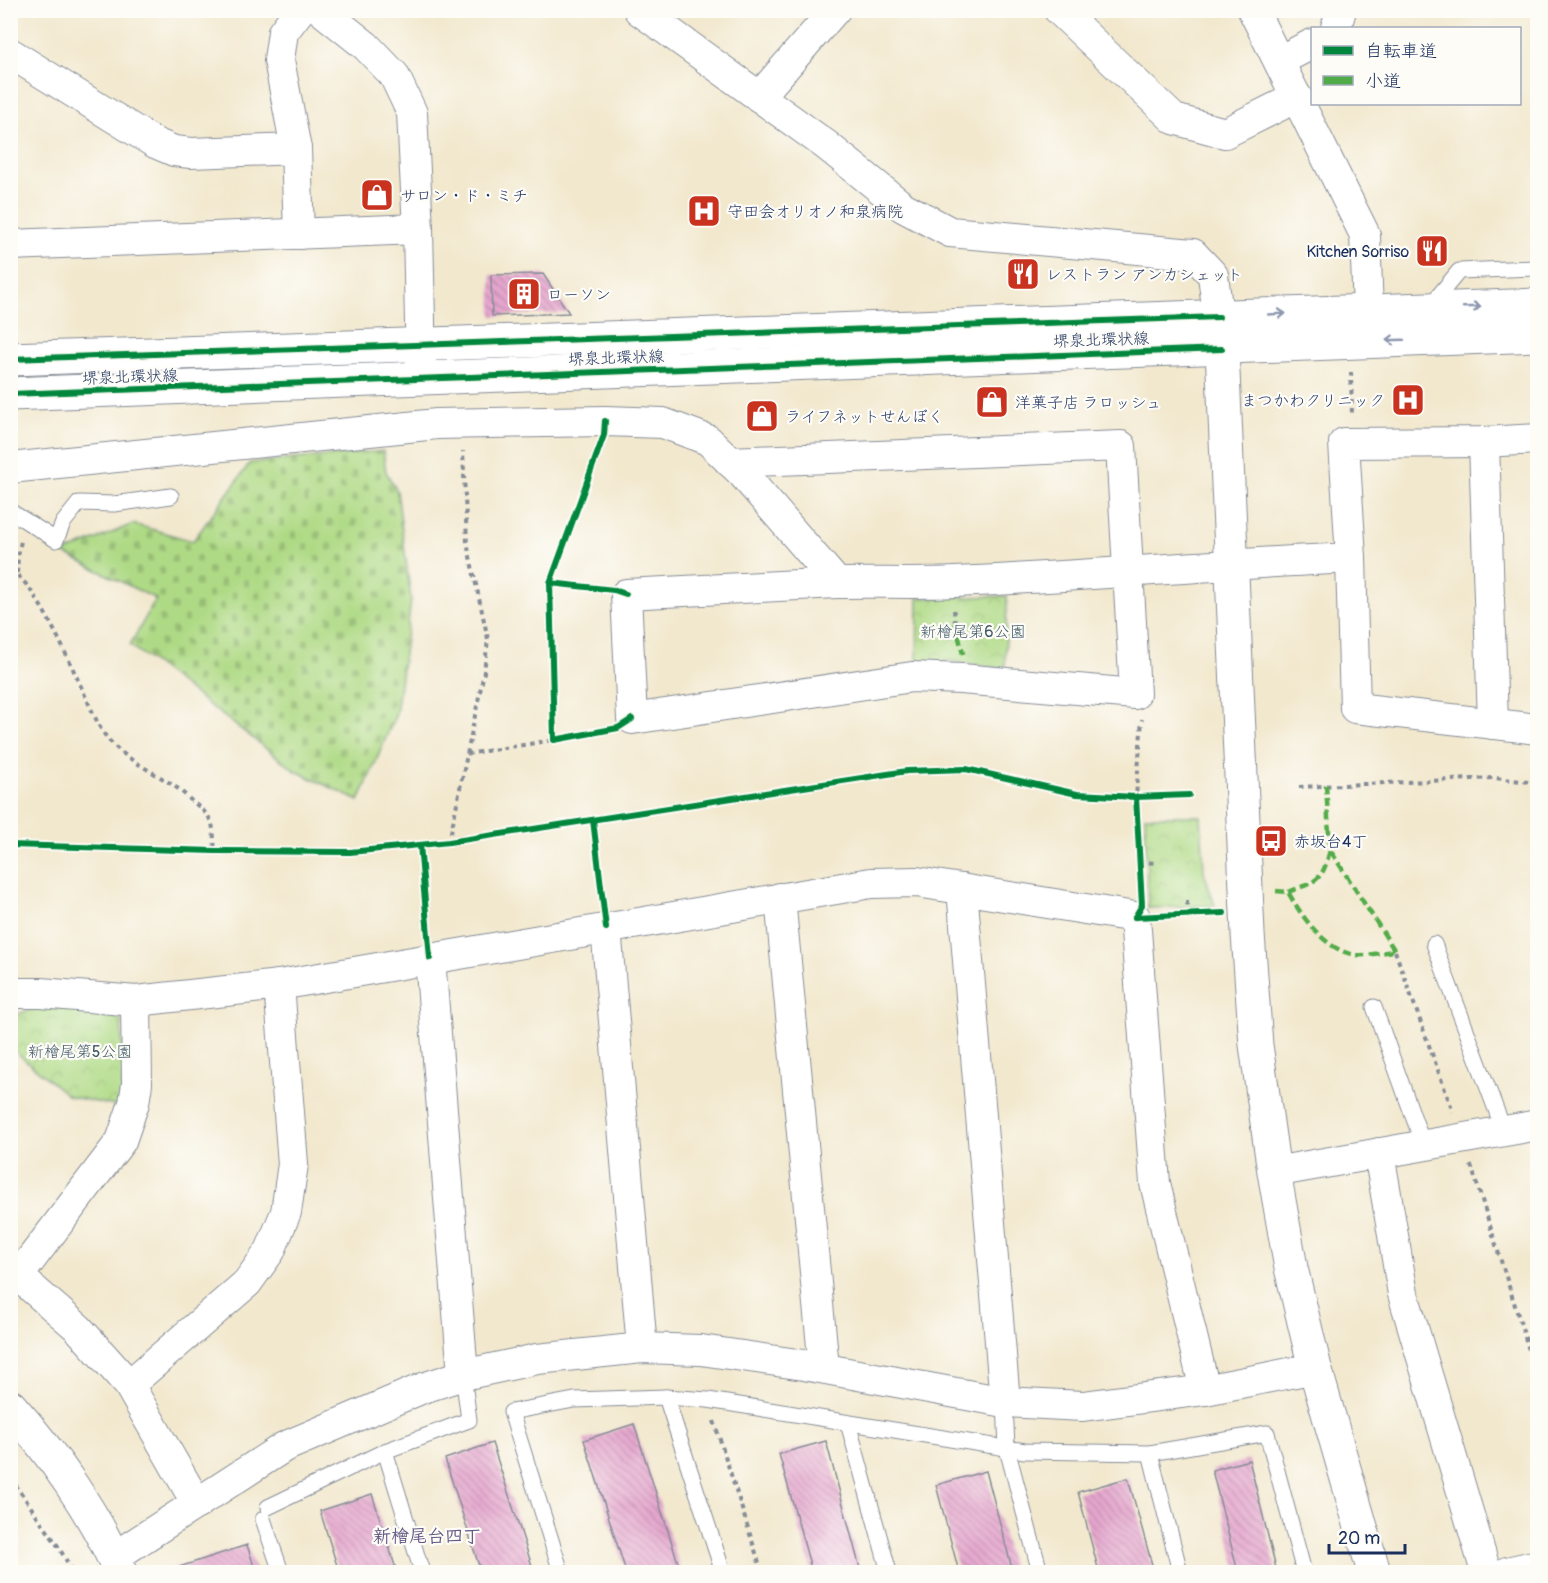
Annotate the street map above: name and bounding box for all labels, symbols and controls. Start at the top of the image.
legend [1311,27,1521,105]
text: 自転車道 [1365,40,1437,63]
text: 小道 [1365,70,1401,93]
shop icon: サロン・ド・ミチ [359,177,395,213]
place label: サロン・ド・ミチ [400,186,528,206]
hospital icon: 守田会オリオノ和泉病院 [686,193,722,229]
place label: 守田会オリオノ和泉病院 [727,202,903,222]
restaurant icon: Kitchen Sorriso [1414,233,1450,269]
place label: Kitchen Sorriso [1306,242,1409,262]
restaurant icon: レストラン アンカシェット [1005,256,1041,292]
place label: レストラン アンカシェット [1046,265,1243,285]
building icon: ローソン [506,276,542,312]
place label: ローソン [547,285,611,305]
one-way arrow [1462,301,1482,313]
one-way arrow [1267,308,1287,319]
street label: 堺泉北環状線 [1053,328,1149,352]
one-way arrow [1386,334,1406,346]
street label: 堺泉北環状線 [568,346,664,370]
street label: 堺泉北環状線 [82,365,178,389]
hospital icon: まつかわクリニック [1390,382,1426,418]
shop icon: 洋菓子店 ラロッシュ [974,384,1010,420]
place label: まつかわクリニック [1241,391,1385,411]
place label: 洋菓子店 ラロッシュ [1015,393,1162,413]
shop icon: ライフネットせんぼく [744,398,780,434]
place label: ライフネットせんぼく [785,407,944,427]
park label: 新檜尾第6公園 [920,622,1026,642]
bus stop icon: 赤坂台4丁 [1253,823,1289,859]
place label: 赤坂台4丁 [1294,832,1367,852]
park label: 新檜尾第5公園 [28,1042,132,1062]
scale bar [1329,1517,1406,1555]
district label: 新檜尾台四丁 [373,1525,481,1548]
text: 20 m [1338,1527,1380,1550]

